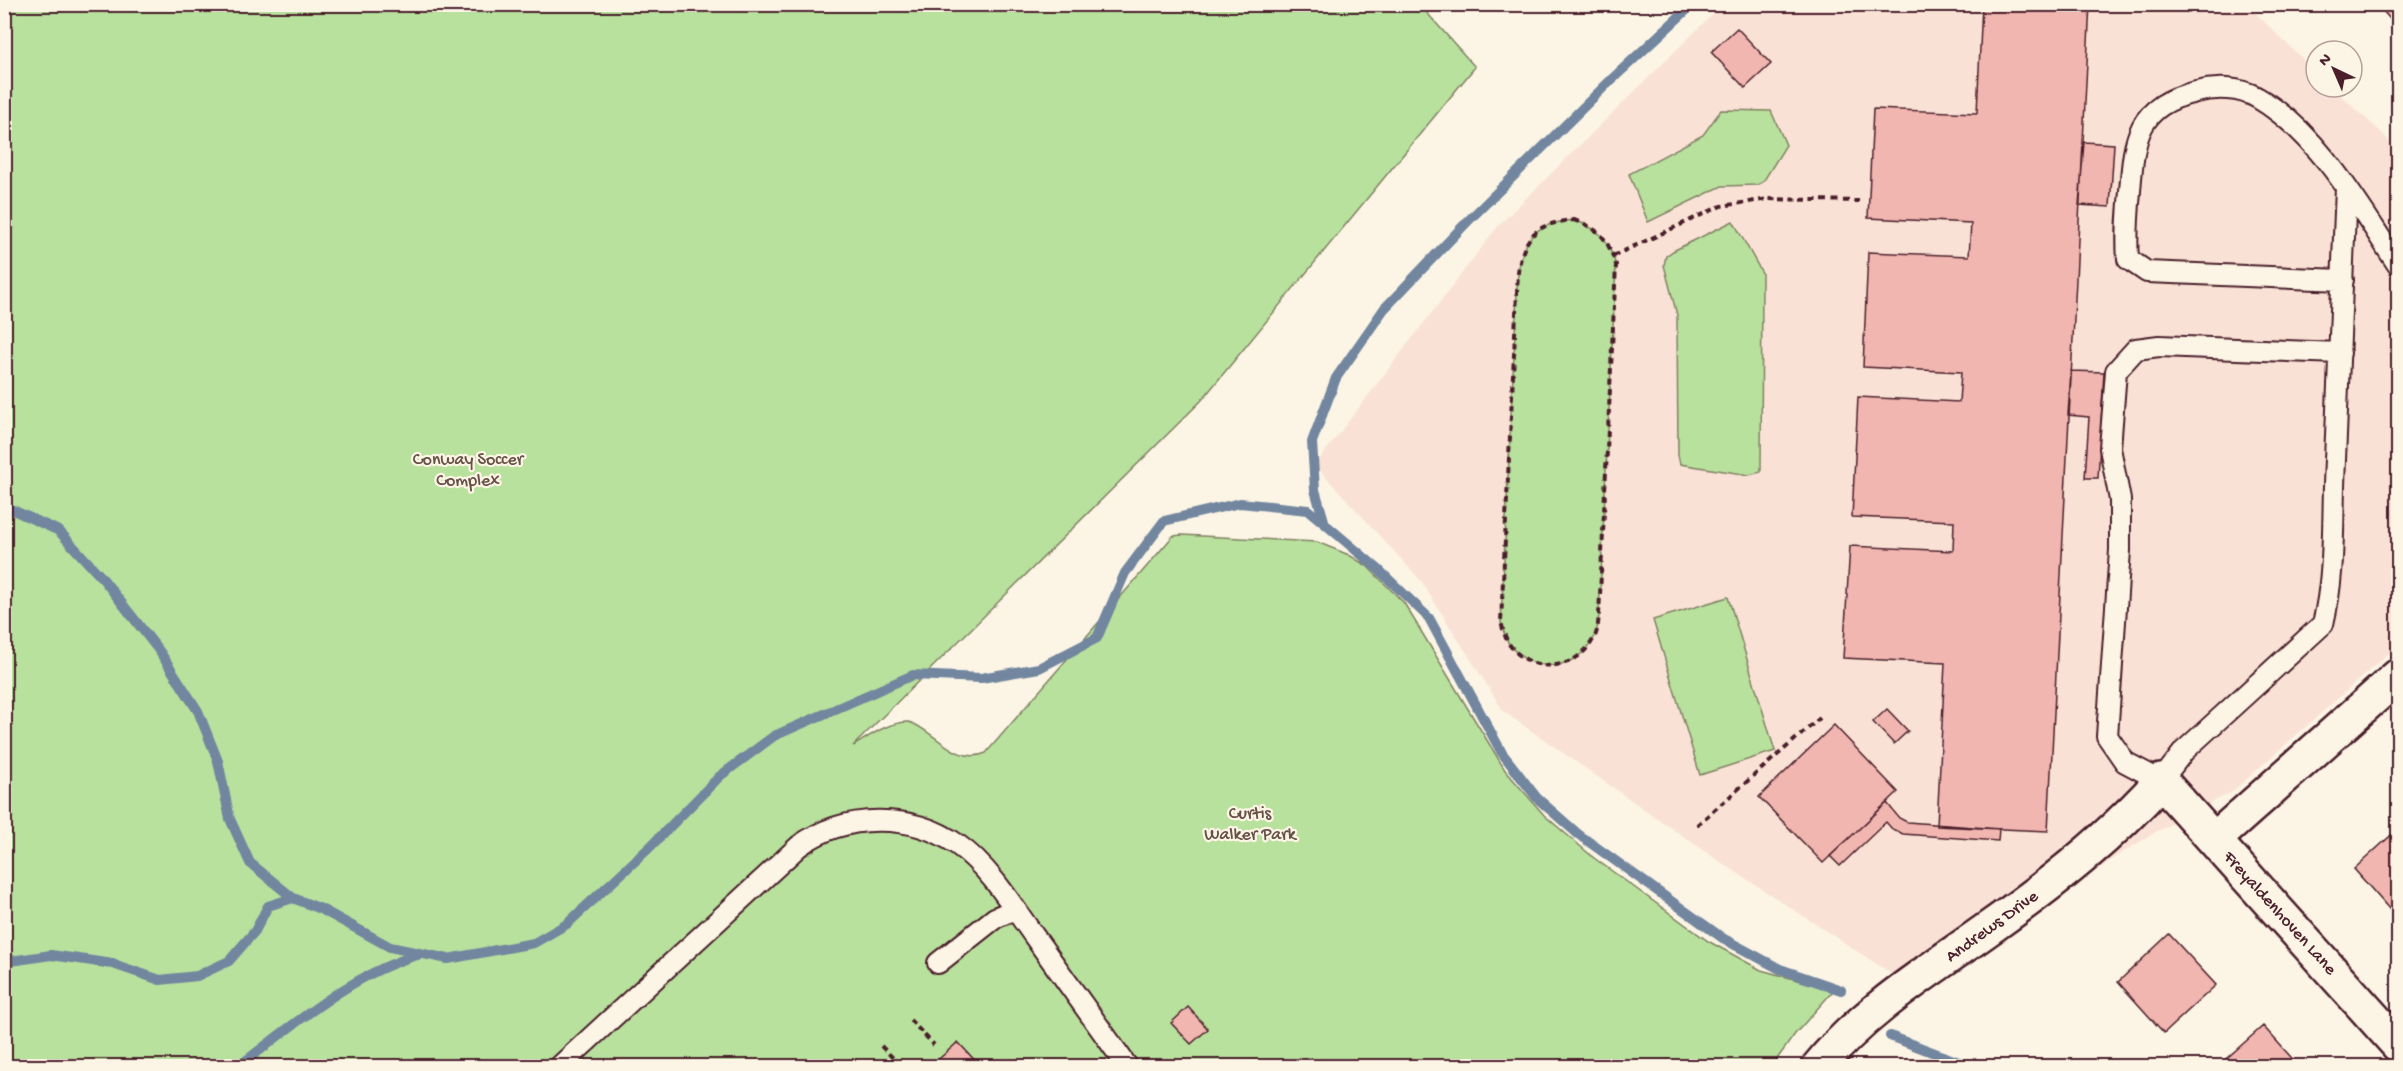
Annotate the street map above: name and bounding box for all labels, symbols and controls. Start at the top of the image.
north arrow [2304,39,2364,99]
text: N [2316,50,2337,71]
park label: Conway Soccer Complex [413,450,525,492]
park label: Curtis Walker Park [1204,804,1298,846]
street label: Freyaldenhoven Lane [2217,847,2341,981]
street label: Andrews Drive [1942,886,2043,968]

